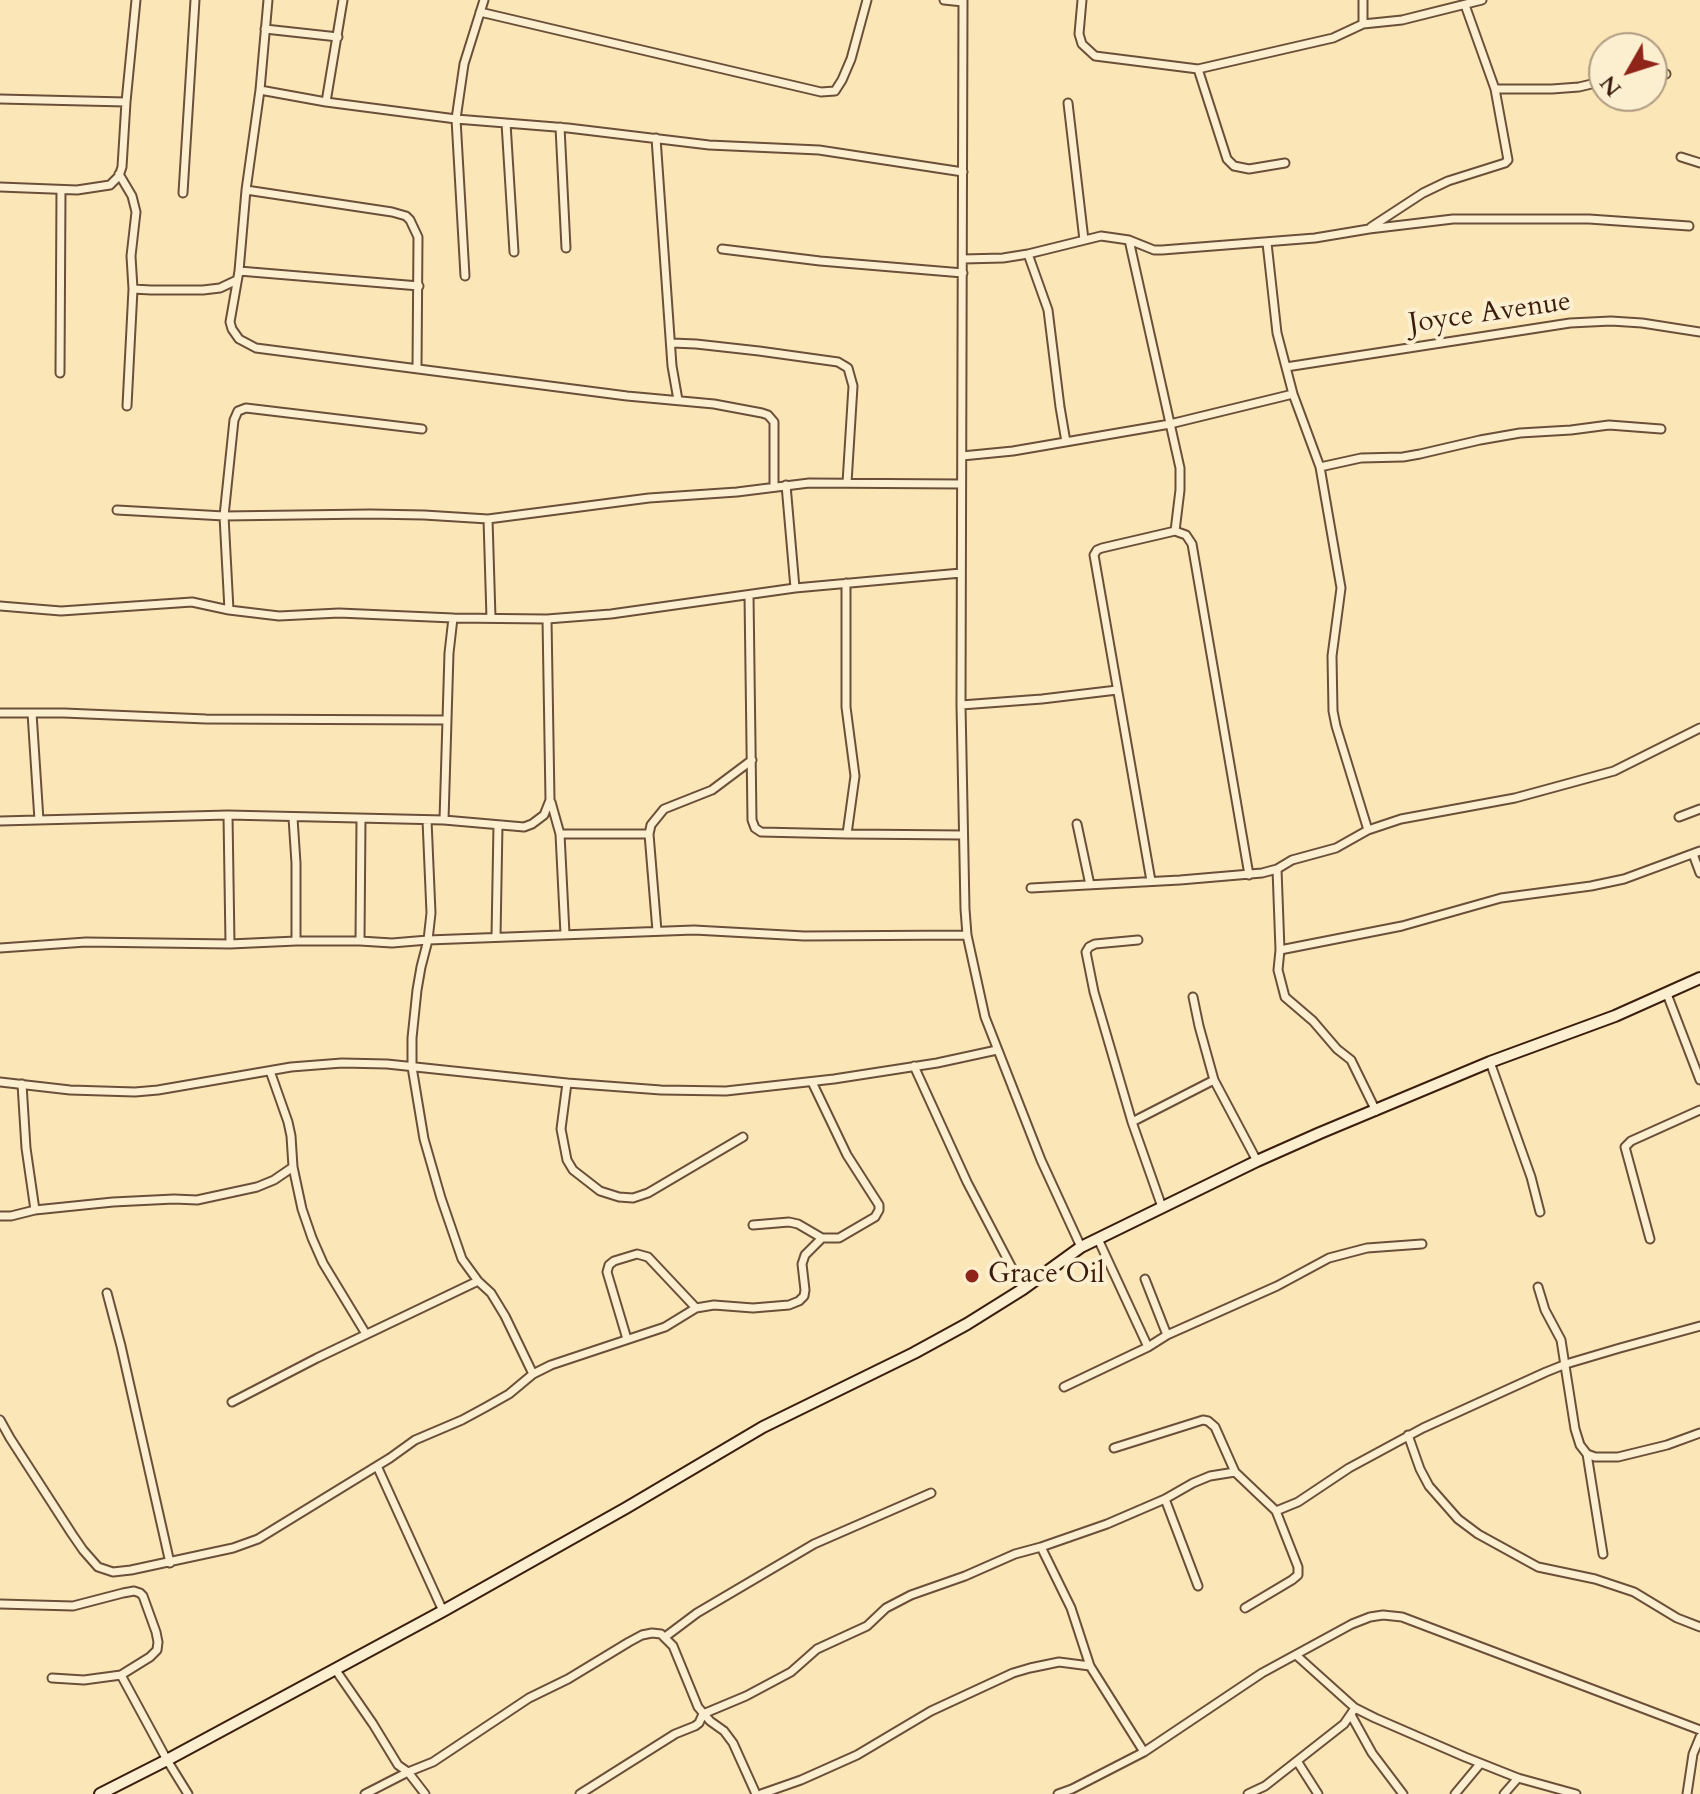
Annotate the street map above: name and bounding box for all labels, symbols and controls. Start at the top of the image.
north arrow [1588,32,1668,112]
text: N [1593,69,1629,103]
street label: Joyce Avenue [1407,286,1573,342]
place label: Grace Oil [988,1259,1105,1293]
marker: Grace Oil [963,1267,981,1285]

